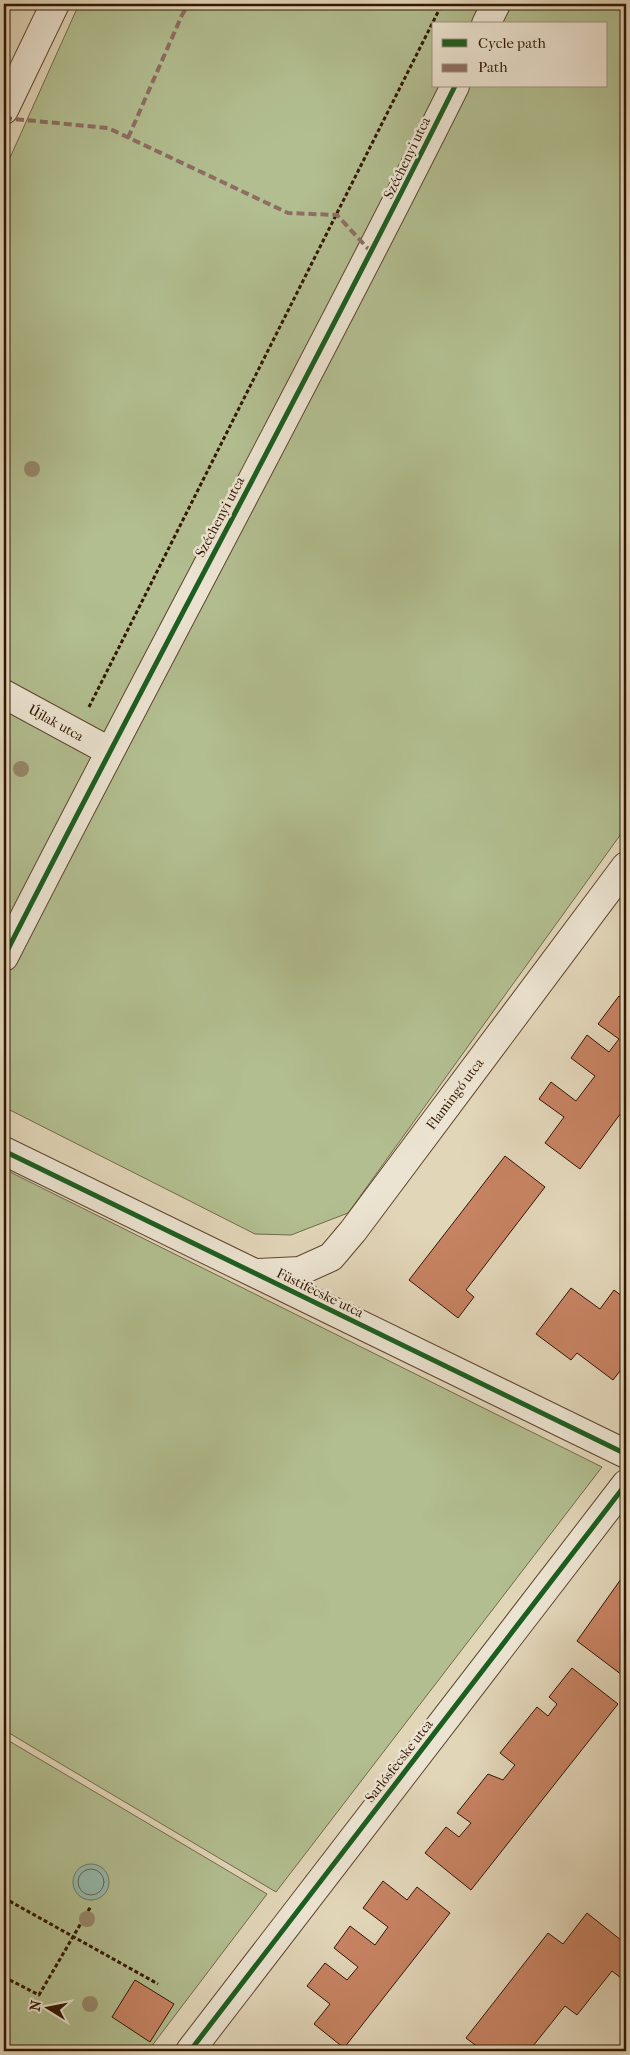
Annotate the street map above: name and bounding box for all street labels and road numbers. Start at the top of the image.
street label: Széchenyi utca [380,114,434,202]
street label: Széchenyi utca [192,473,249,560]
street label: Újlak utca [25,700,88,745]
street label: Flamingó utca [423,1055,488,1133]
street label: Füstifecske utca [274,1265,367,1322]
street label: Sarlósfecske utca [361,1716,437,1806]

